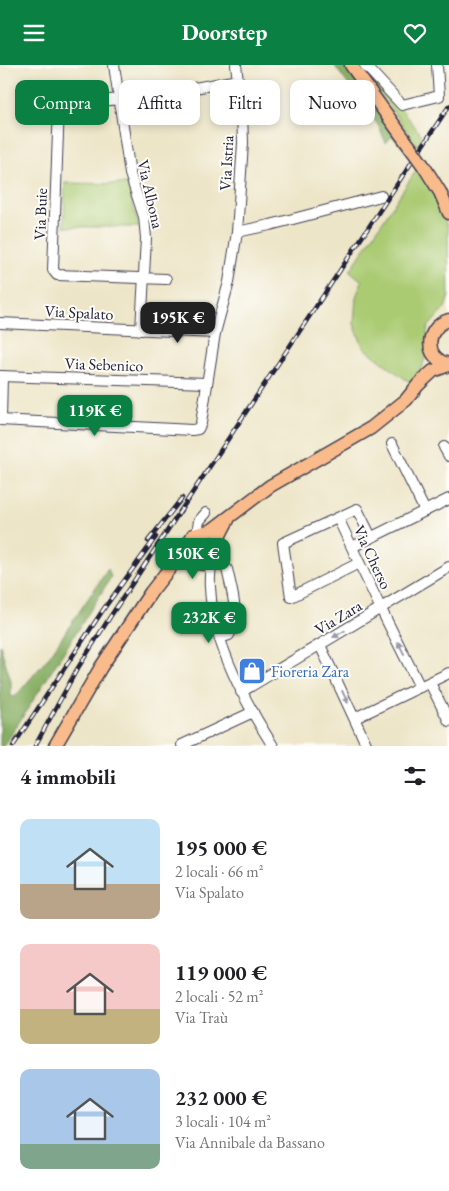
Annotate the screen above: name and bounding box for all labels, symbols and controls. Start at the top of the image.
text: Doorstep [182,18,267,47]
icon: menu [20,19,48,47]
icon: heart [401,19,429,47]
chip: Compra [15,80,109,125]
chip: Affitta [119,80,200,125]
chip: Filtri [210,80,280,125]
chip: Nuovo [290,80,375,125]
street label: Via Istria [215,134,238,191]
street label: Via Albona [132,158,169,231]
street label: Via Buie [29,188,52,240]
street label: Via Spalato [44,300,114,325]
pin: 195K € [137,301,219,344]
text: 195K € [151,307,205,328]
street label: Via Sebenico [64,353,144,376]
pin: 119K € [54,395,136,437]
text: 119K € [68,400,122,421]
street label: Via Cherso [349,522,397,593]
pin: 150K € [152,537,234,580]
text: 150K € [166,543,220,564]
street label: Via Zara [311,595,366,640]
pin: 232K € [168,601,250,644]
text: 232K € [182,607,236,628]
one-way arrow [332,629,345,638]
one-way arrow [397,641,405,655]
shop icon: Fioreria Zara [237,656,267,686]
place label: Fioreria Zara [271,661,350,682]
one-way arrow [341,690,349,704]
icon: filters [401,762,429,790]
text: 4 immobili [20,763,116,790]
text: 195 000 € [175,834,267,861]
icon: home [60,839,120,899]
text: 2 locali · 66 m² [175,861,263,882]
text: Via Spalato [175,882,244,903]
text: 119 000 € [175,959,267,986]
icon: home [60,964,120,1024]
text: 2 locali · 52 m² [175,986,263,1007]
text: Via Traù [175,1007,228,1028]
text: 232 000 € [175,1084,267,1111]
icon: home [60,1089,120,1149]
text: 3 locali · 104 m² [175,1111,271,1132]
text: Via Annibale da Bassano [175,1132,325,1153]

